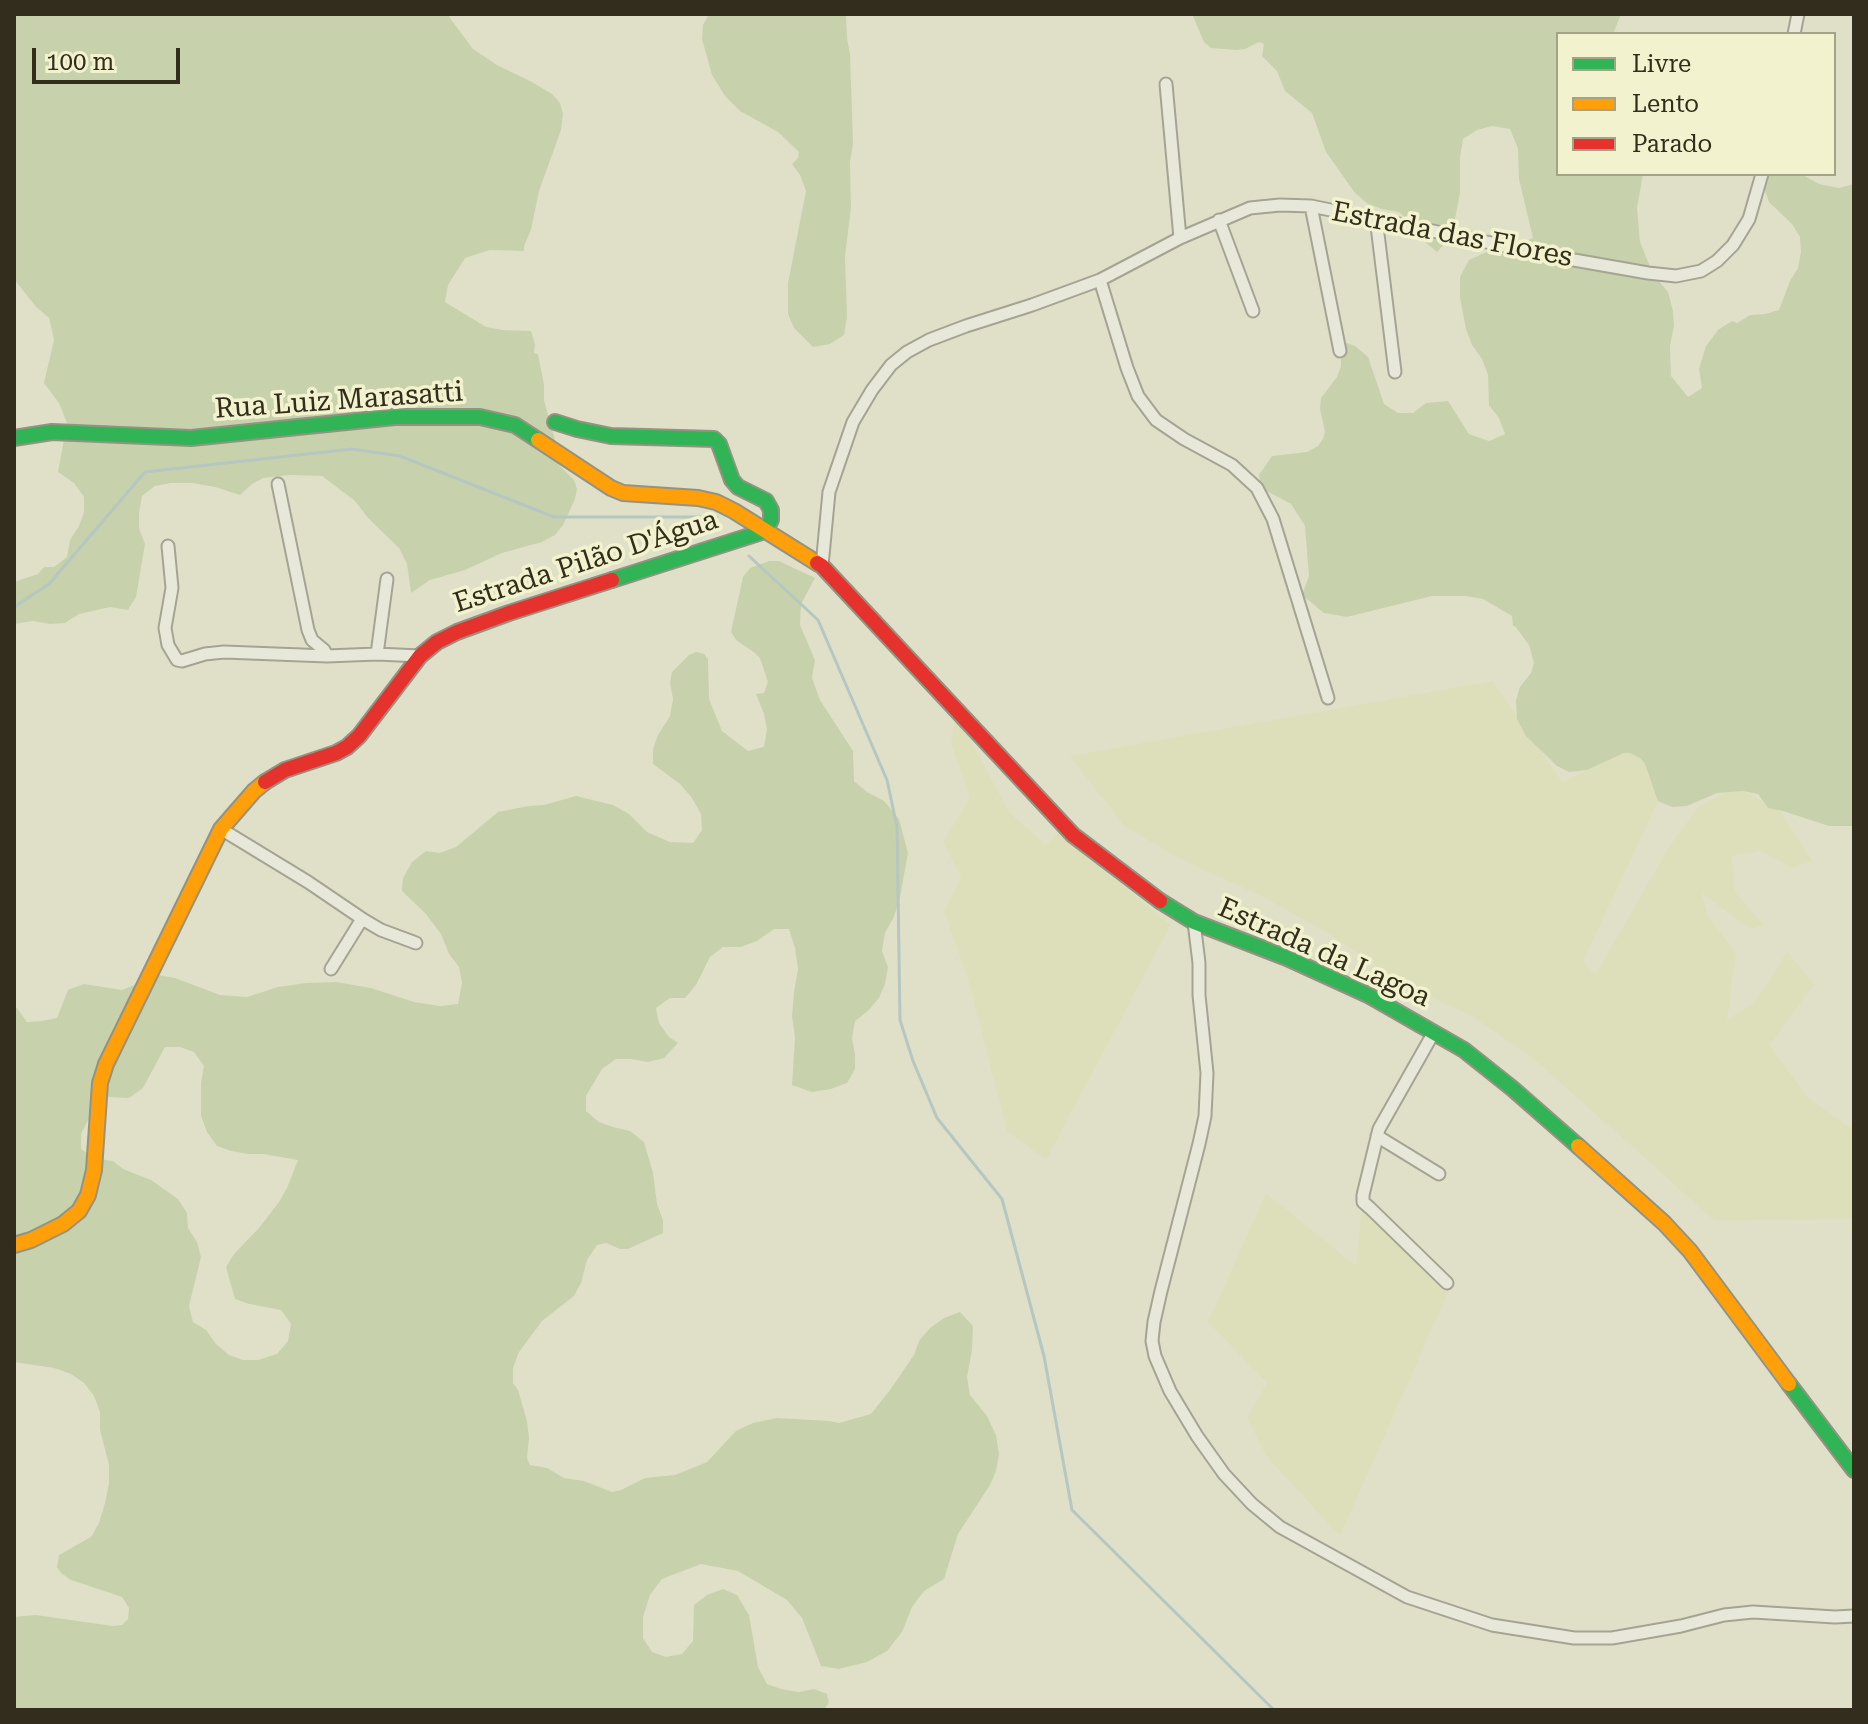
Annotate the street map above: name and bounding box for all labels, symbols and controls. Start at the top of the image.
scale bar [36,32,184,82]
legend [1556,32,1836,176]
text: 100 m [46,48,114,76]
text: Livre [1632,50,1691,78]
text: Lento [1632,90,1699,118]
text: Parado [1632,130,1712,158]
street label: Estrada das Flores [1329,195,1575,275]
street label: Rua Luiz Marasatti [214,376,464,426]
street label: Estrada Pilão D'Água [450,503,722,621]
street label: Estrada da Lagoa [1213,891,1435,1015]

